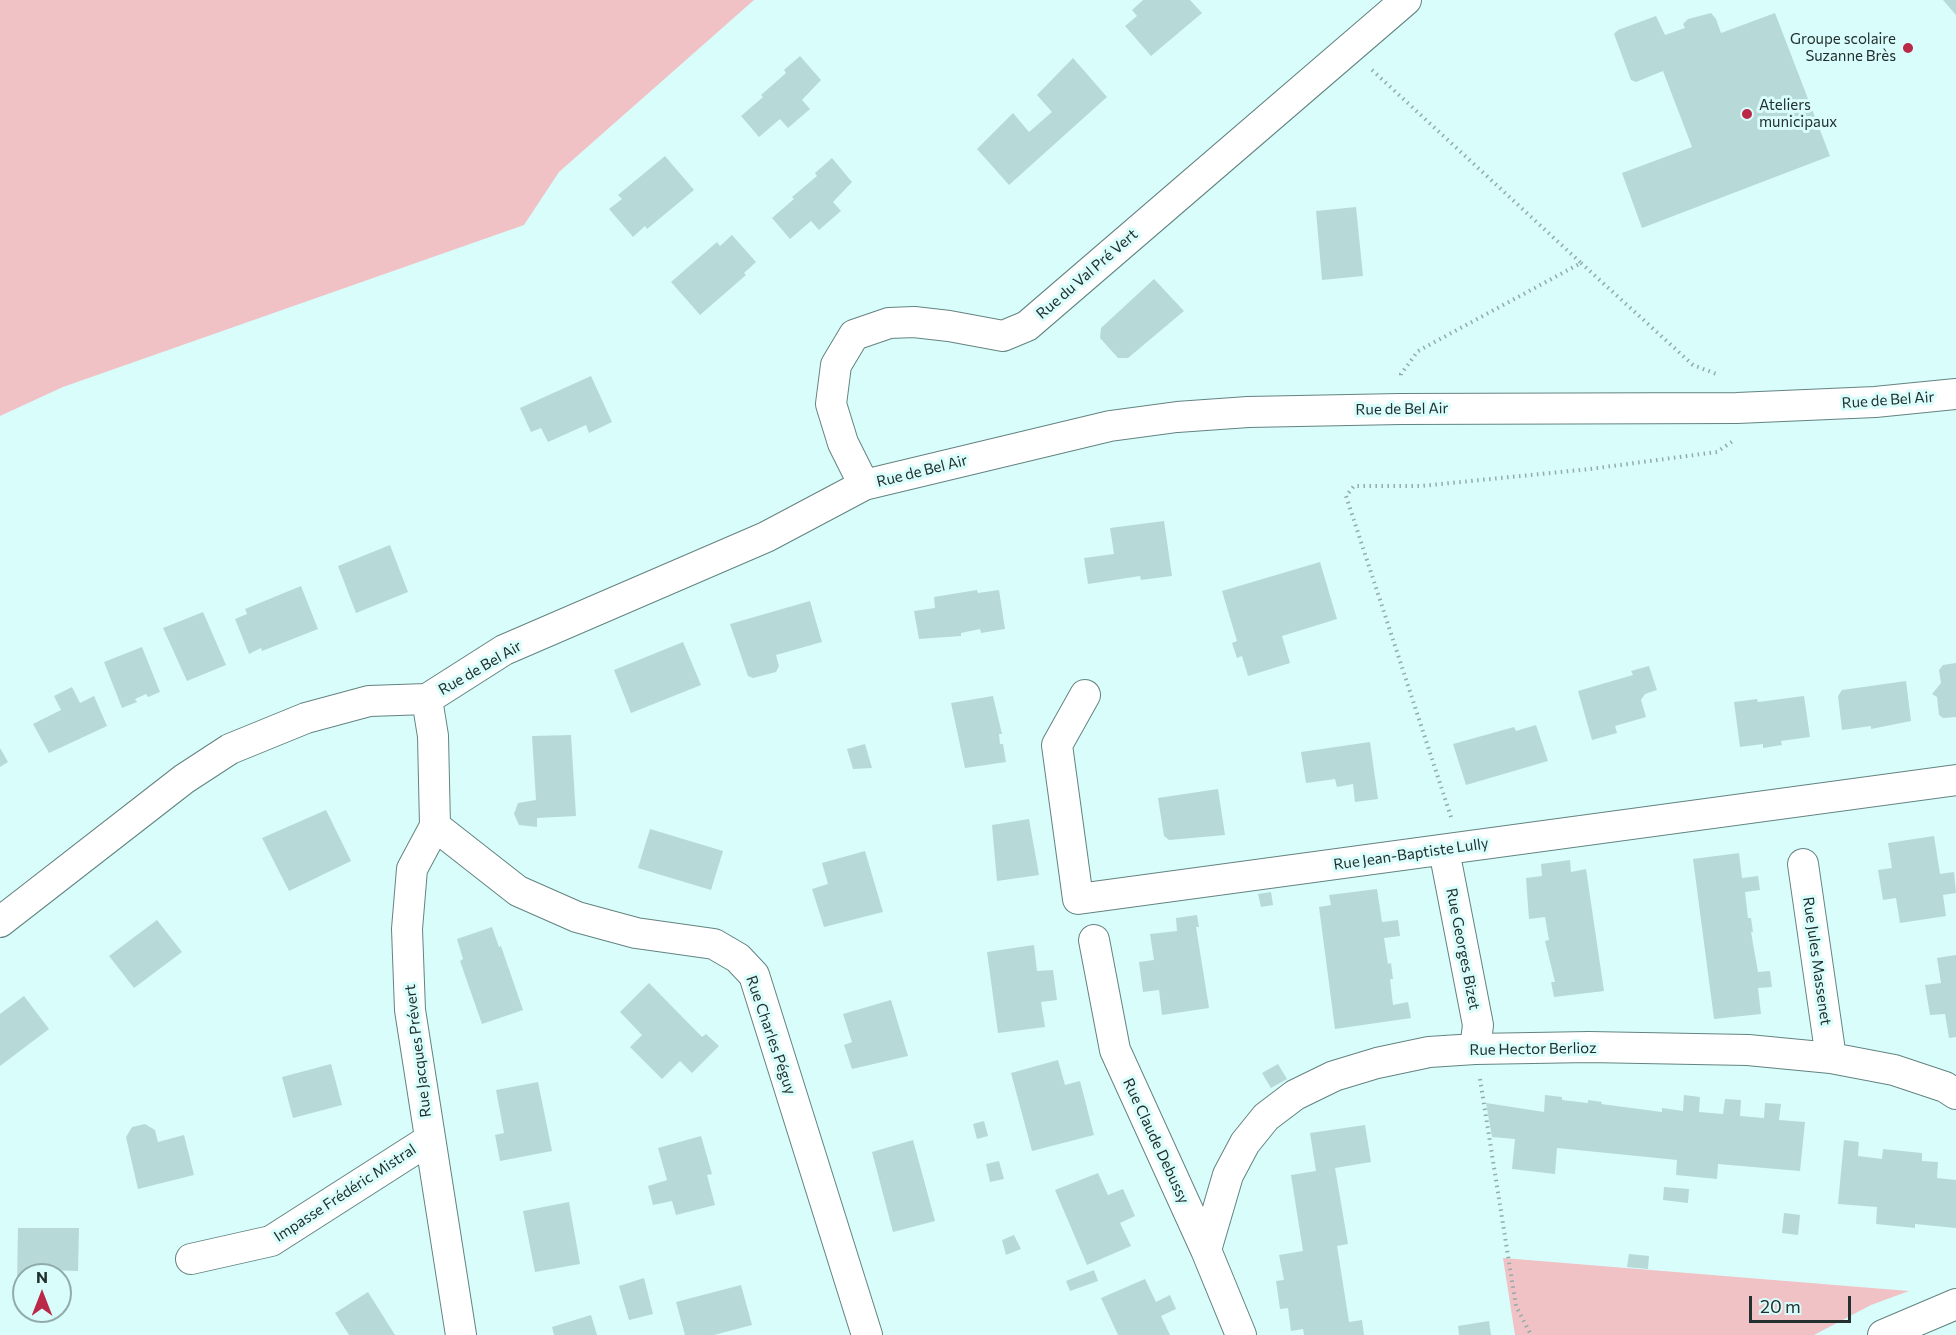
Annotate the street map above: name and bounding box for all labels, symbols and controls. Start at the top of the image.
place label: Groupe scolaire Suzanne Brès [1790,30,1896,65]
marker: Groupe scolaire Suzanne Brès [1901,41,1915,55]
place label: Ateliers municipaux [1759,96,1837,131]
marker: Ateliers municipaux [1740,107,1754,121]
street label: Rue du Val Pré Vert [1033,225,1141,323]
street label: Rue de Bel Air [1841,388,1935,412]
street label: Rue de Bel Air [1355,399,1449,419]
street label: Rue de Bel Air [875,451,969,491]
street label: Rue de Bel Air [435,637,525,699]
street label: Rue Jean-Baptiste Lully [1332,834,1490,874]
street label: Rue Georges Bizet [1442,887,1484,1011]
street label: Rue Jules Massenet [1799,896,1835,1026]
street label: Rue Charles Péguy [742,973,800,1097]
street label: Rue Jacques Prévert [401,983,435,1119]
street label: Rue Hector Berlioz [1469,1039,1597,1059]
street label: Rue Claude Debussy [1119,1075,1193,1207]
street label: Impasse Frédéric Mistral [271,1140,419,1246]
north arrow [12,1263,72,1323]
text: N [36,1267,48,1286]
scale bar [1752,1284,1854,1322]
text: 20 m [1760,1295,1801,1317]

